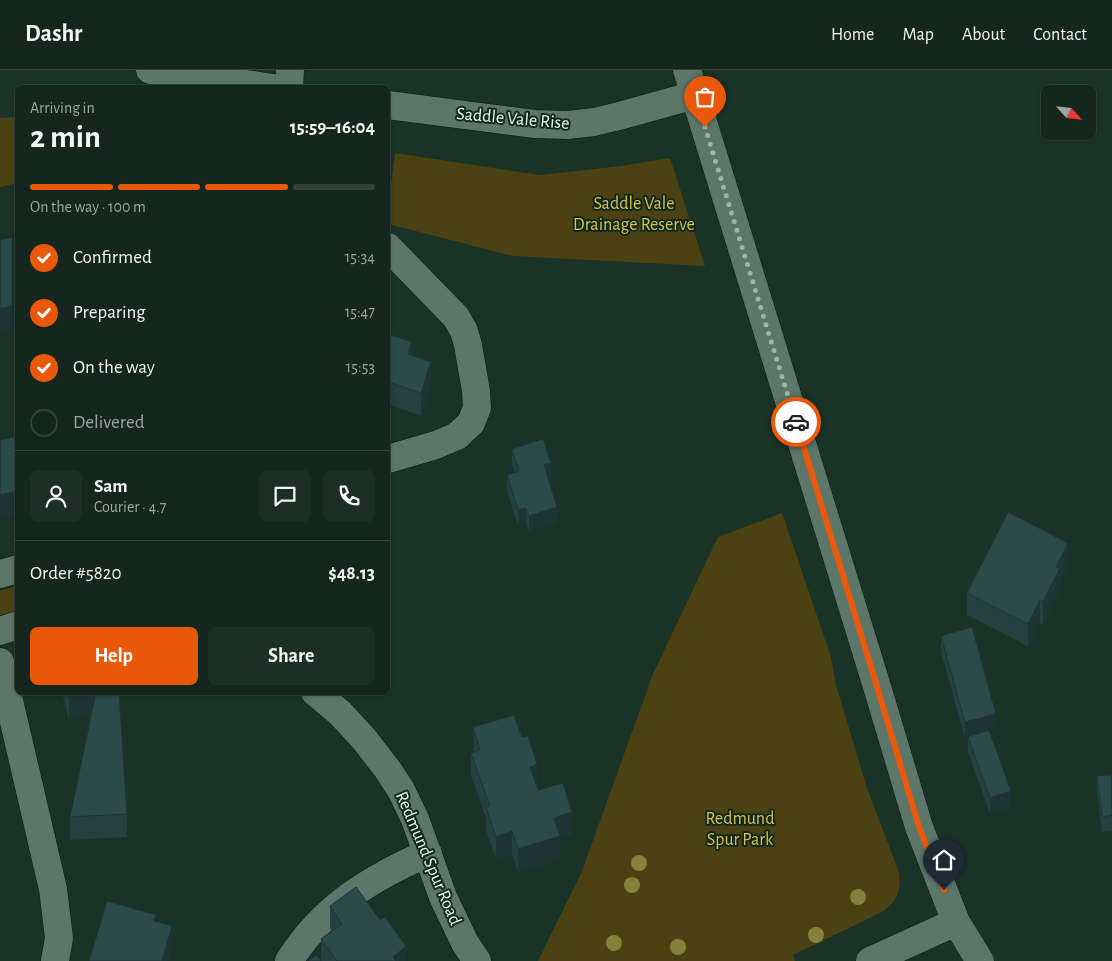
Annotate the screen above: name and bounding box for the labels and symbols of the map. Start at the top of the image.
pin [684,76,726,127]
north arrow [1041,85,1096,140]
street label: Saddle Vale Rise [456,105,570,133]
park label: Saddle Vale Drainage Reserve [573,195,695,234]
courier [771,397,821,447]
street label: Redmund Spur Road [392,789,464,928]
park label: Redmund Spur Park [706,810,774,849]
pin [923,839,965,890]

